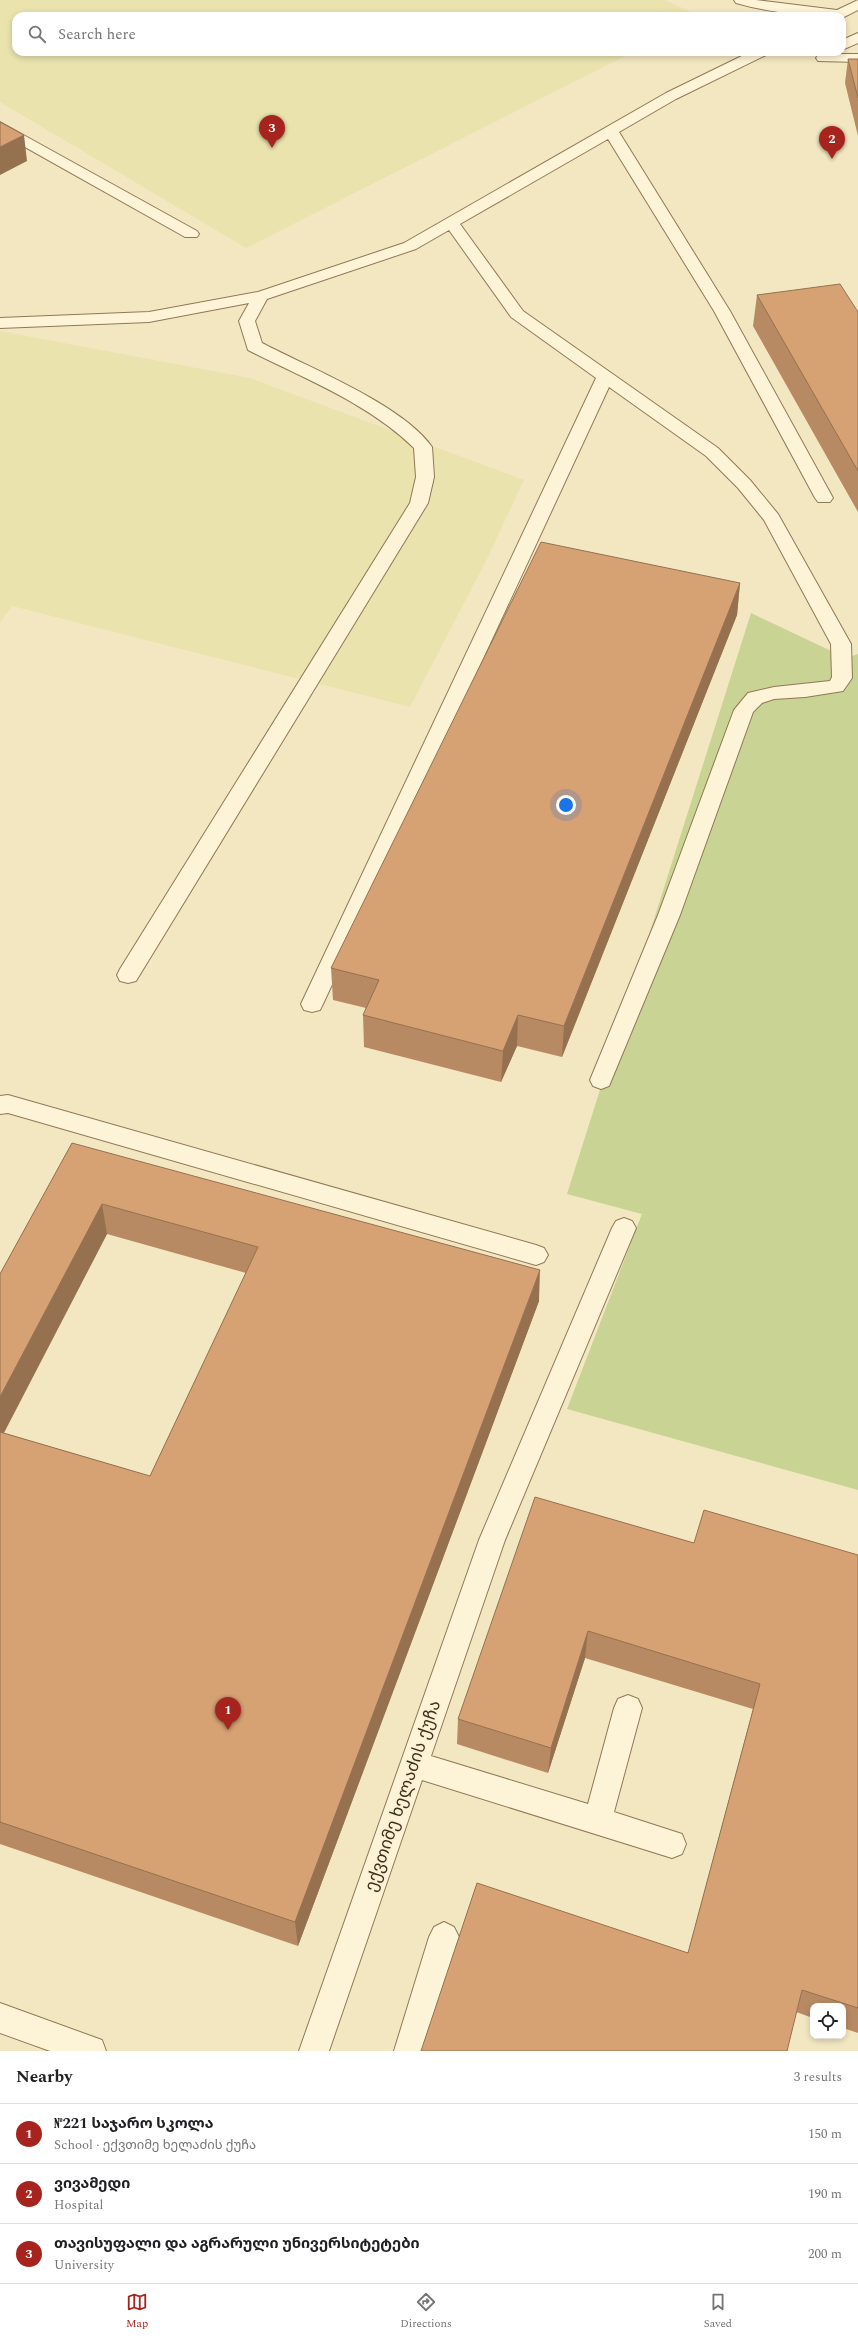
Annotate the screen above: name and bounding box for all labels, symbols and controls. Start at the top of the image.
search box [12,12,846,56]
icon: search [26,23,48,45]
text: Search here [58,23,136,46]
pin: 3 [259,115,285,148]
pin: 2 [819,126,845,159]
your location [556,795,576,815]
pin: 1 [215,1697,241,1730]
street label: ექვთიმე ხელაძის ქუჩა [358,1697,448,1895]
map controls [810,2003,846,2039]
button: locate [810,2003,846,2039]
text: Nearby [16,2064,72,2090]
text: 3 results [794,2067,842,2087]
text: №221 საჯარო სკოლა [54,2112,214,2135]
text: 1 [25,2124,33,2144]
text: 150 m [808,2124,842,2144]
text: School · ექვთიმე ხელაძის ქუჩა [54,2135,256,2155]
text: ვივამედი [54,2172,130,2195]
text: 2 [25,2184,33,2204]
text: 190 m [808,2184,842,2204]
text: Hospital [54,2195,103,2215]
text: თავისუფალი და აგრარული უნივერსიტეტები [54,2232,420,2255]
text: 3 [25,2244,33,2264]
text: 200 m [808,2244,842,2264]
text: University [54,2255,114,2275]
tab: Map [126,2291,148,2332]
tab: Directions [400,2291,452,2332]
tab: Saved [704,2291,732,2332]

